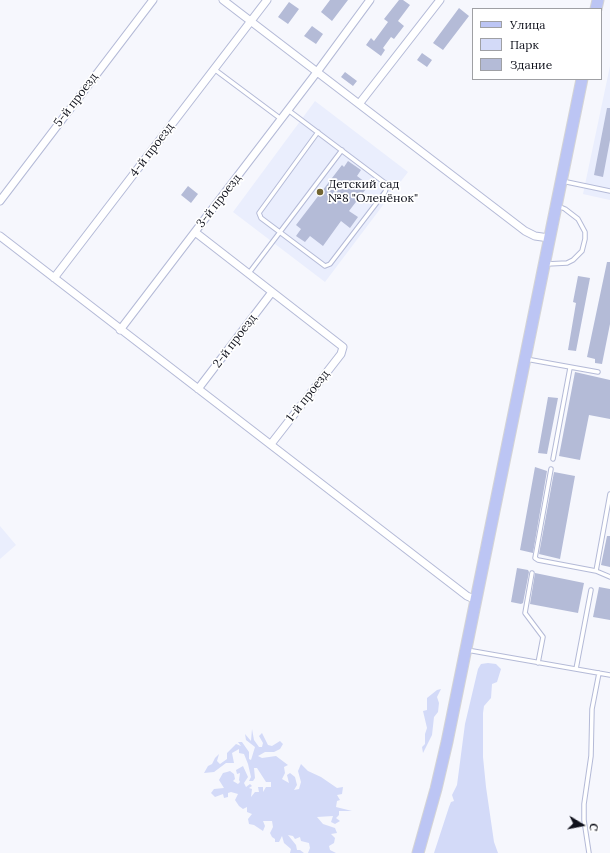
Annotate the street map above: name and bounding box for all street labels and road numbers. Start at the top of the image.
street label: 5-й проезд [51,70,101,130]
street label: 4-й проезд [127,120,177,180]
street label: 3-й проезд [194,171,244,231]
street label: 2-й проезд [210,311,260,371]
street label: 1-й проезд [283,367,333,425]

